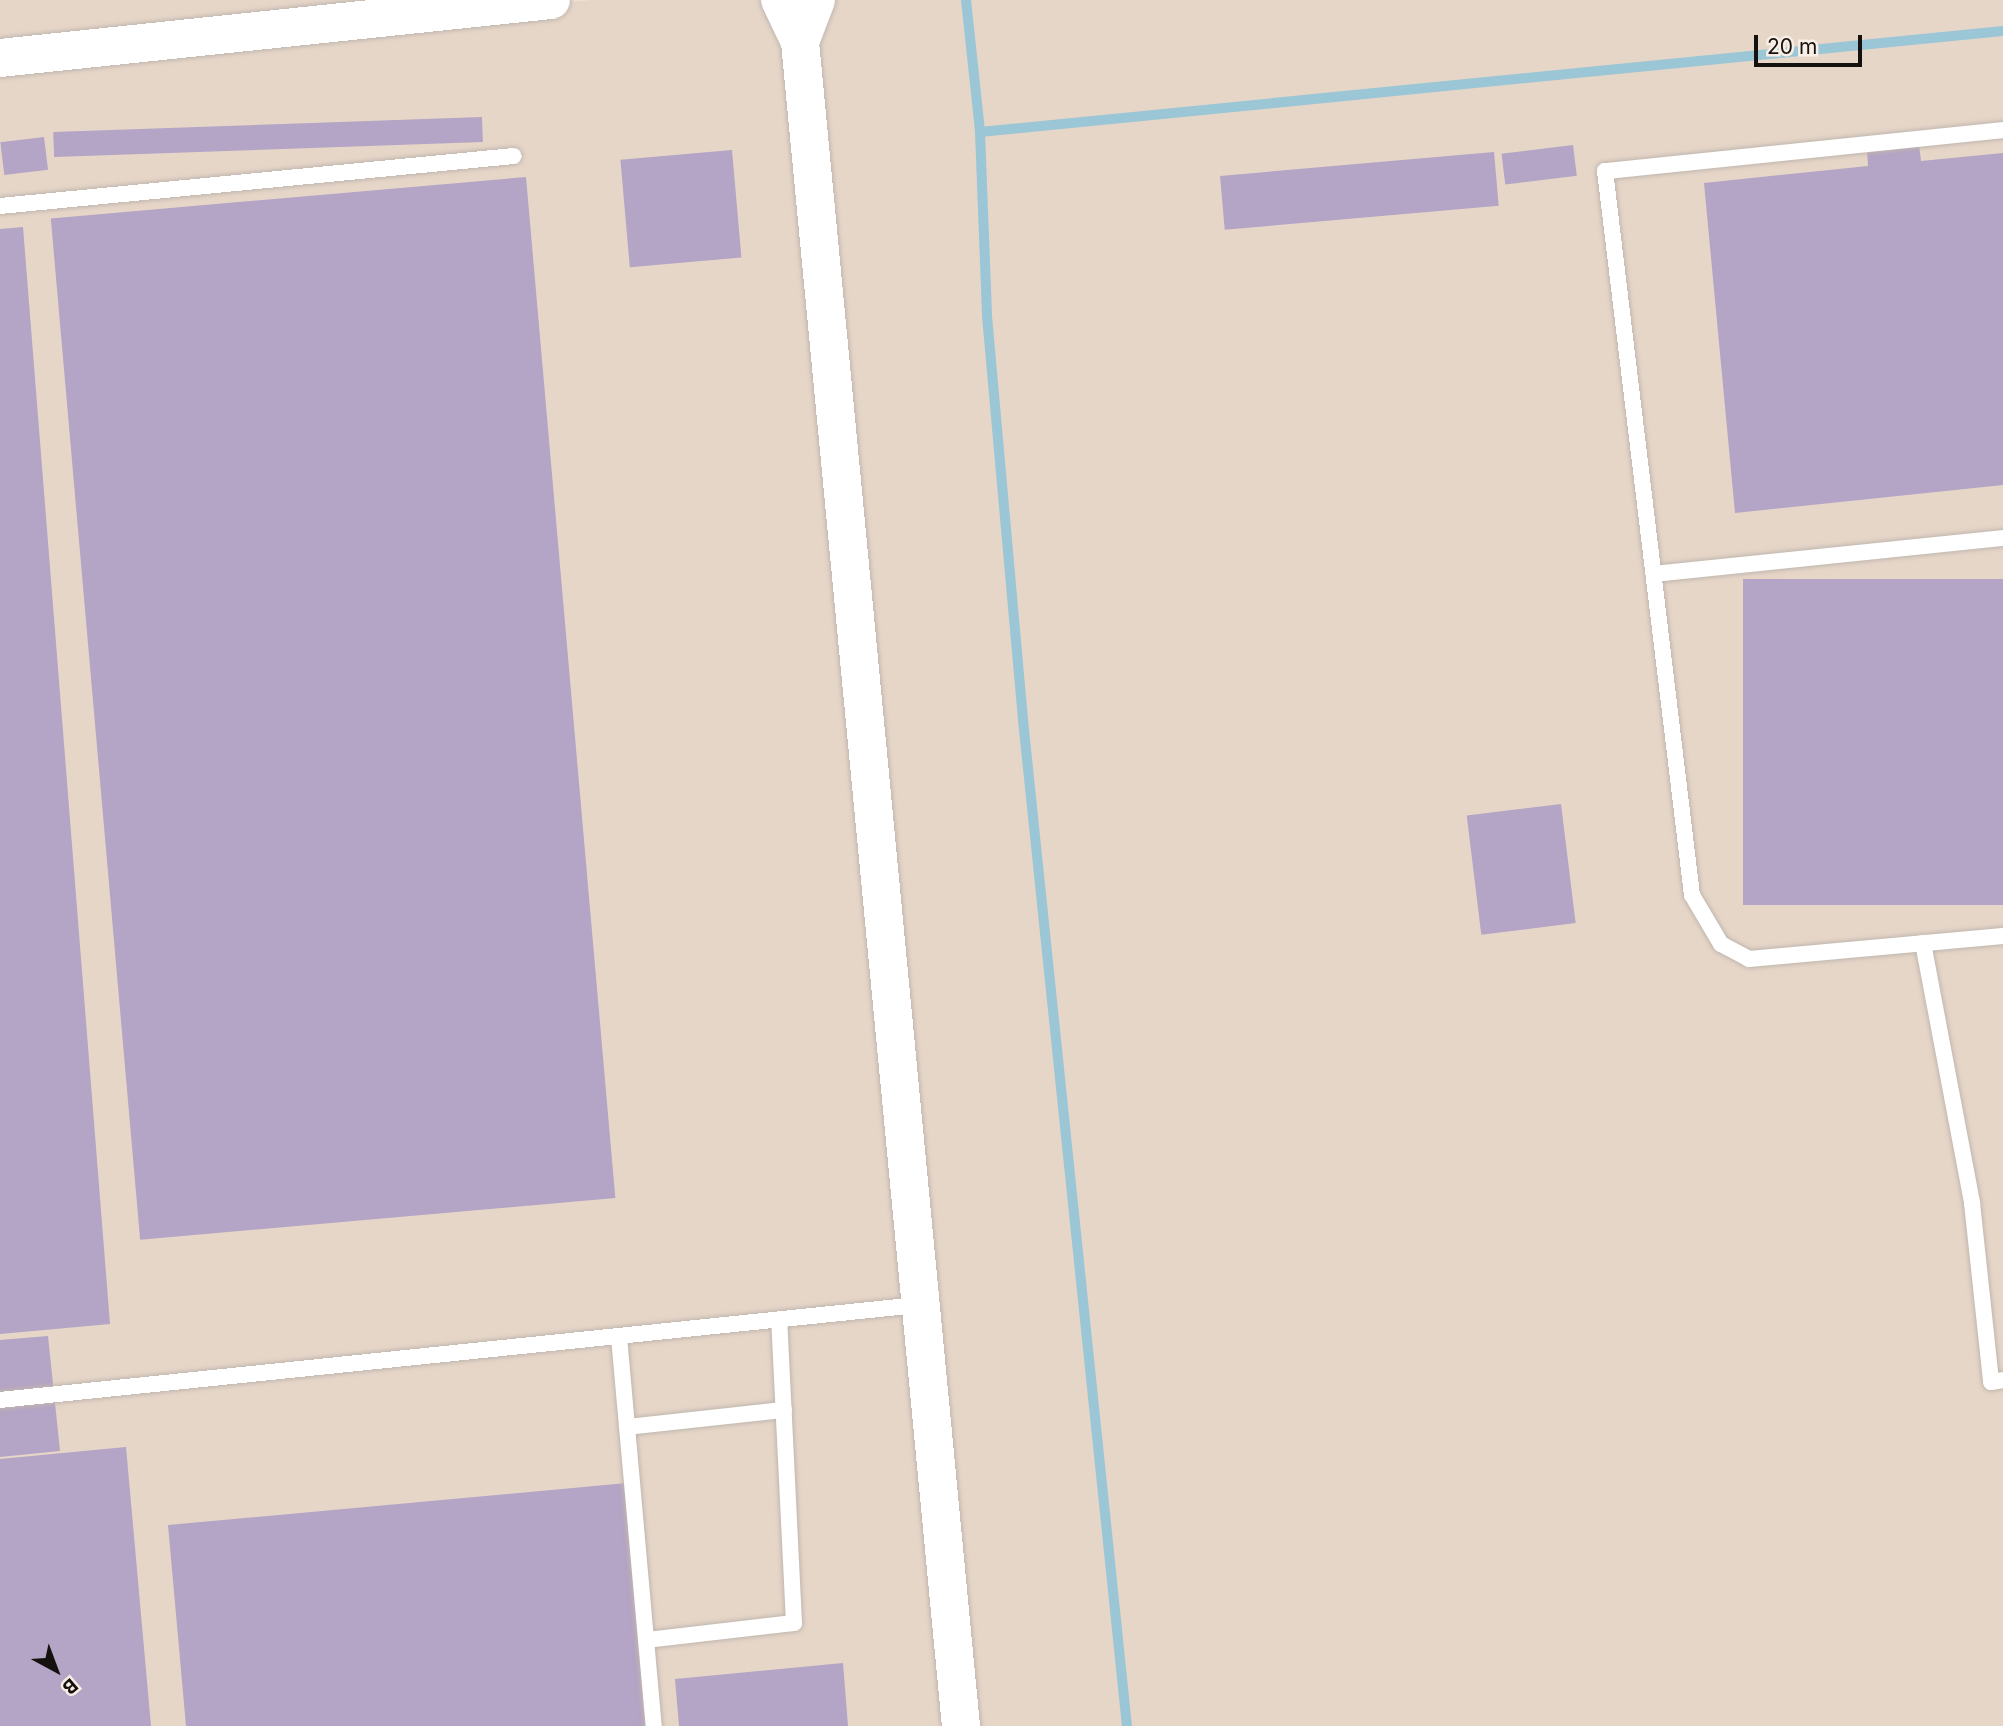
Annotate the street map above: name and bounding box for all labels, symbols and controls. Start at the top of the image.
scale bar [1758,21,1867,65]
text: 20 m [1767,34,1817,59]
north arrow [21,1635,91,1705]
text: B [58,1673,82,1699]

